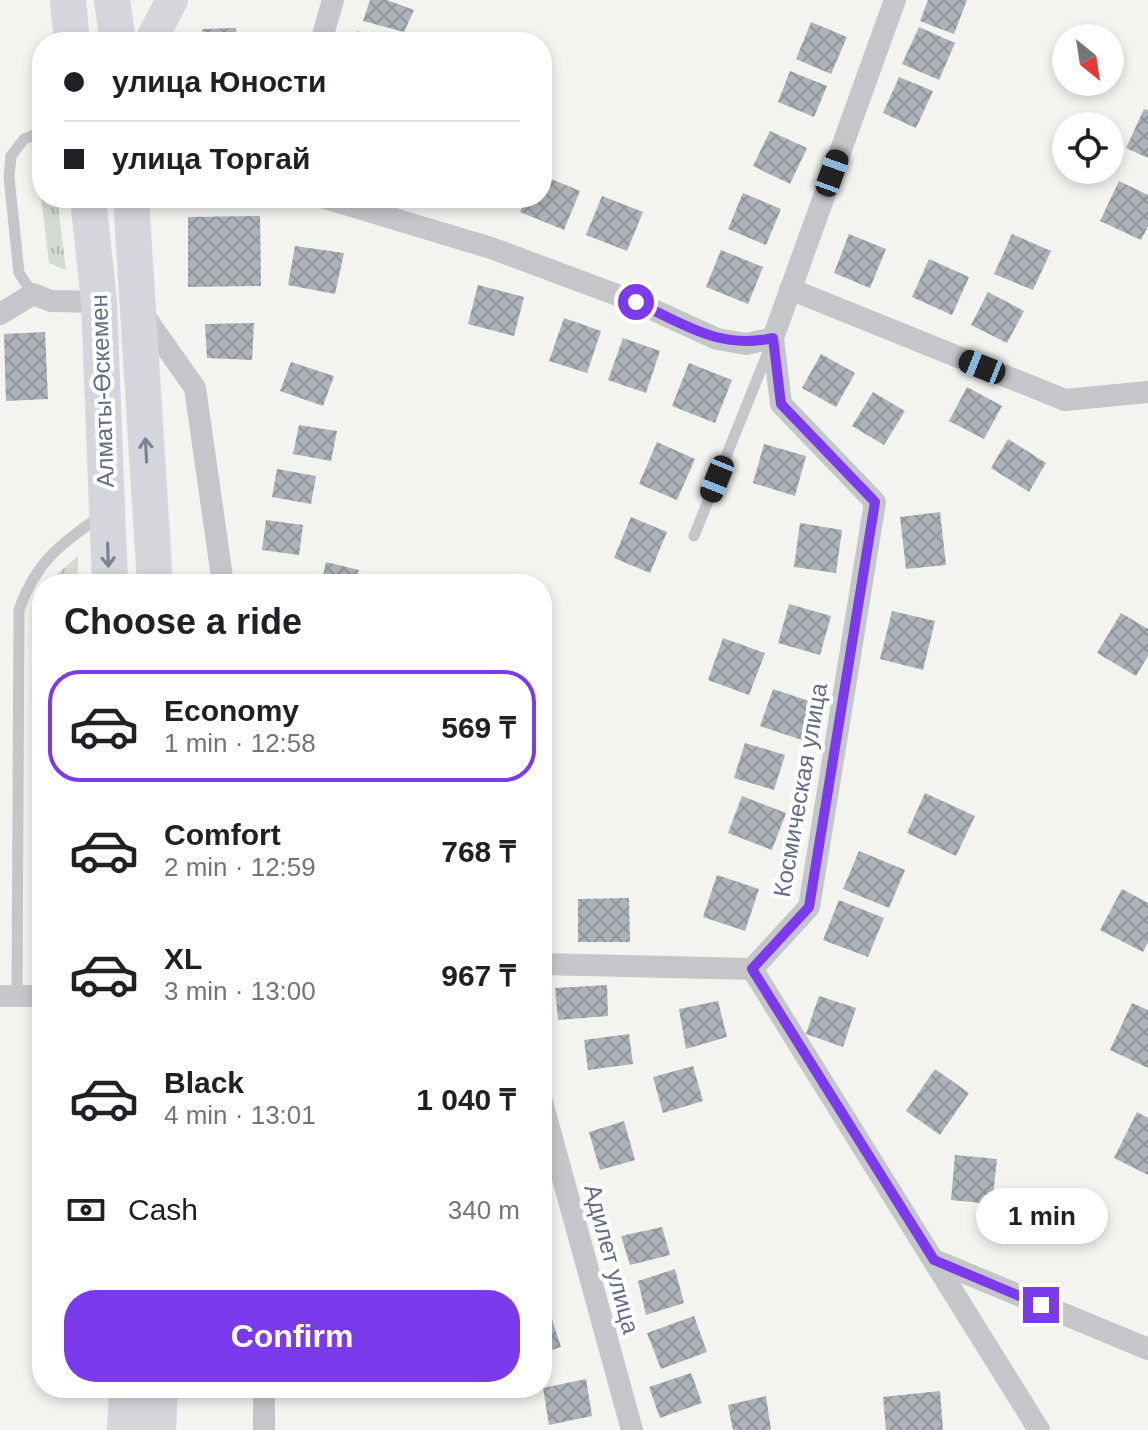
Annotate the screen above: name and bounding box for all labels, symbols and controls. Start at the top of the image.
north arrow [1052,24,1124,96]
map controls [1052,24,1124,184]
text: улица Юности [112,65,326,98]
button: locate [1052,112,1124,184]
text: улица Торгай [112,142,310,175]
car [813,146,851,200]
route start [618,284,654,320]
street label: Алматы-Өскемен [85,294,119,488]
car [955,347,1009,387]
one-way arrow [138,437,153,464]
car [697,452,737,506]
one-way arrow [101,541,116,568]
text: Choose a ride [64,601,302,642]
street label: Космическая улица [768,680,832,899]
icon: car [68,690,140,762]
text: Economy [164,694,299,727]
text: 569 ₸ [441,711,516,744]
text: 1 min · 12:58 [164,728,316,758]
icon: car [68,814,140,886]
text: Comfort [164,818,281,851]
text: 768 ₸ [441,835,516,868]
text: 2 min · 12:59 [164,852,316,882]
icon: car [68,938,140,1010]
text: XL [164,942,202,975]
text: 967 ₸ [441,959,516,992]
text: 3 min · 13:00 [164,976,316,1006]
icon: car [68,1062,140,1134]
text: Black [164,1066,244,1099]
text: 1 040 ₸ [416,1083,516,1116]
text: 4 min · 13:01 [164,1100,316,1130]
street label: Адилет улица [579,1181,645,1337]
icon: cash [64,1188,108,1232]
callout: 1 min [975,1189,1107,1245]
text: Cash [128,1193,198,1226]
text: 340 m [448,1195,520,1225]
text: 1 min [1008,1201,1076,1231]
route end [1023,1287,1059,1323]
button: Confirm [64,1290,520,1382]

